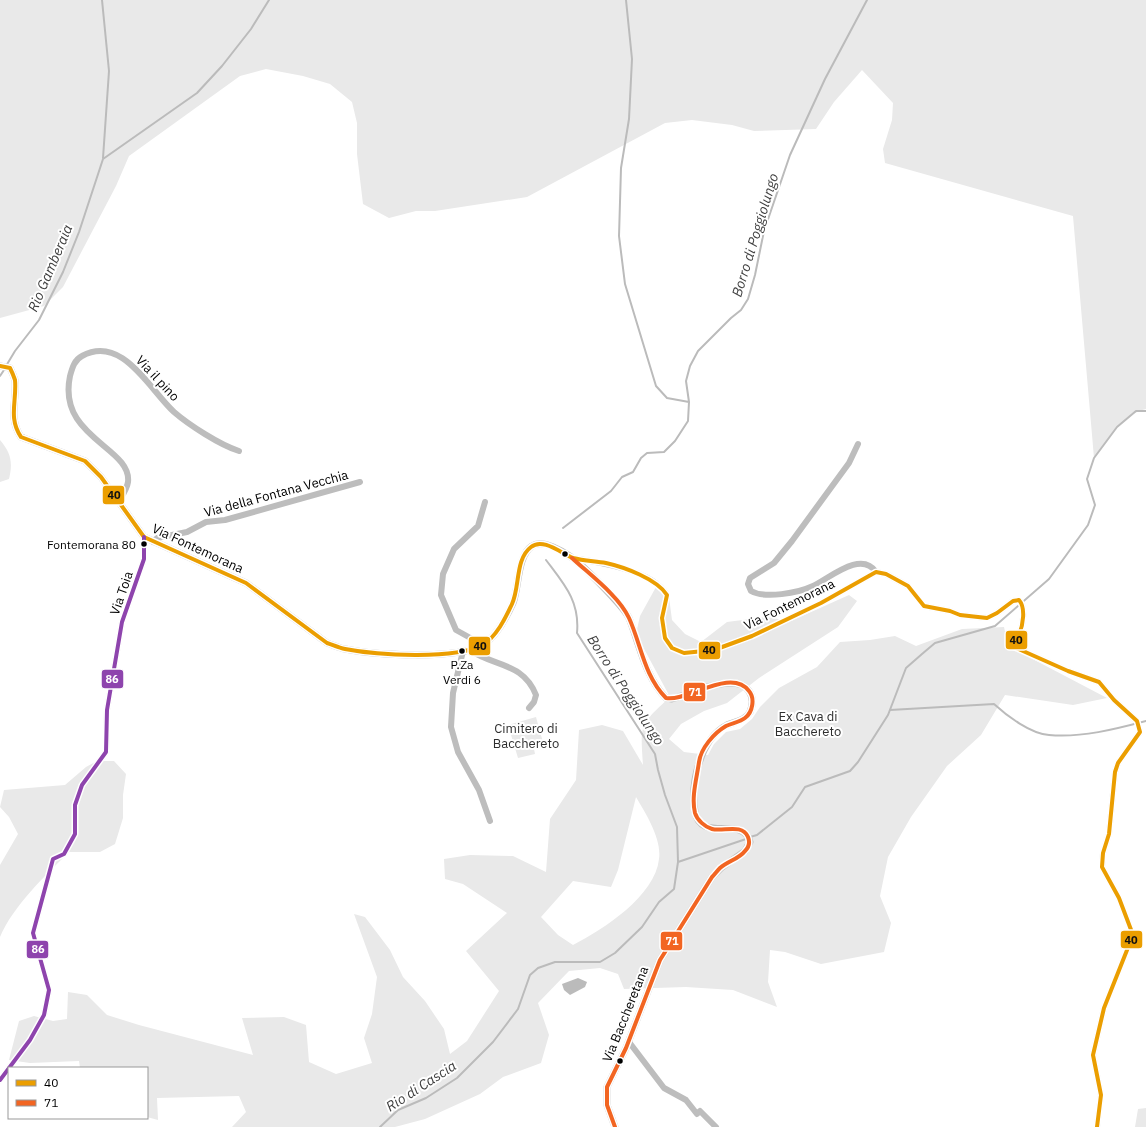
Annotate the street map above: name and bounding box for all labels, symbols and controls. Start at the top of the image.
water label: Borro di Poggiolungo [728,171,782,299]
water label: Rio Gamberaia [24,222,76,314]
street label: Via il pino [132,352,183,405]
street label: Via della Fontana Vecchia [202,466,350,521]
line badge: 40 [102,485,125,505]
text: 40 [107,488,121,502]
street label: Via Fontemorana [149,520,246,577]
place label: Fontemorana 80 [47,537,136,552]
marker: Fontemorana 80 [139,539,149,549]
unlabelled marker [560,549,570,559]
street label: Via Toia [106,569,137,617]
street label: Via Fontemorana [741,575,838,634]
line badge: 40 [1005,630,1028,650]
water label: Borro di Poggiolungo [583,631,669,749]
text: 40 [1009,633,1023,647]
line badge: 40 [468,636,491,656]
text: 40 [473,639,487,653]
line badge: 40 [698,641,721,660]
text: 40 [702,643,716,657]
marker: P.Za Verdi 6 [457,646,467,656]
place label: P.Za Verdi 6 [443,657,481,687]
line badge: 86 [101,669,124,689]
text: 86 [105,672,119,686]
line badge: 71 [683,682,706,702]
text: 71 [688,685,702,699]
park label: Ex Cava di Bacchereto [775,708,841,740]
park label: Cimitero di Bacchereto [493,720,559,752]
line badge: 40 [1120,930,1143,949]
line badge: 71 [660,931,683,951]
text: 40 [1124,933,1138,947]
text: 71 [665,934,679,948]
line badge: 86 [26,940,49,959]
text: 86 [31,942,45,956]
street label: Via Baccheretana [599,964,652,1065]
unlabelled marker [615,1056,625,1066]
water label: Rio di Cascia [382,1057,460,1115]
legend [8,1067,148,1119]
text: 40 [44,1075,58,1090]
text: 71 [44,1095,58,1110]

